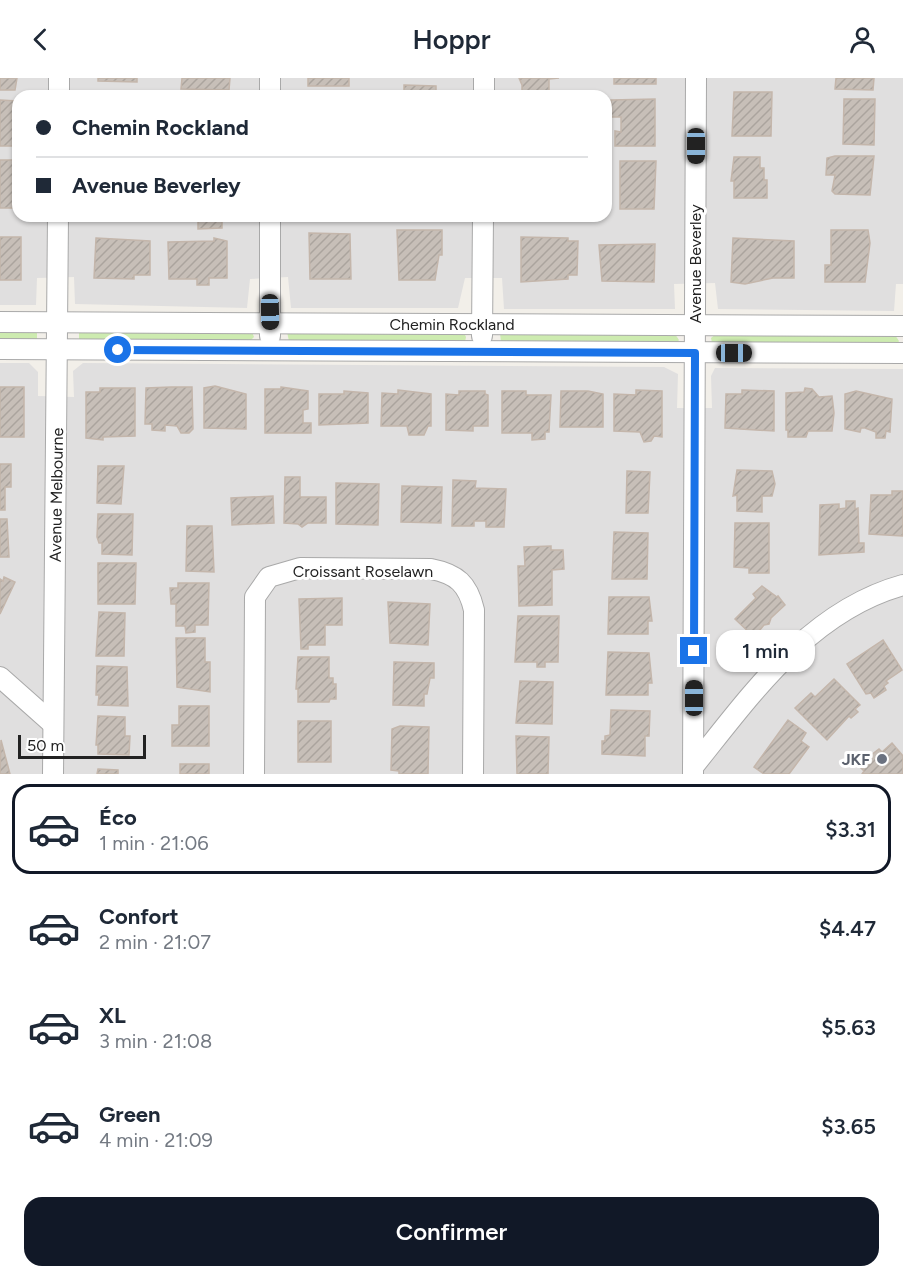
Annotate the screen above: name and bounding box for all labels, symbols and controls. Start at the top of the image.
icon: back [24,23,57,56]
text: Hoppr [413,23,490,56]
icon: person [846,23,879,56]
text: Chemin Rockland [72,114,249,141]
car [687,128,705,164]
text: Avenue Beverley [72,172,241,199]
street label: Avenue Beverley [686,204,705,324]
car [261,294,279,330]
street label: Chemin Rockland [389,315,515,334]
route start [104,336,131,363]
car [716,344,752,362]
street label: Avenue Melbourne [46,427,67,562]
street label: Croissant Roselawn [293,562,433,581]
callout: 1 min [715,630,814,672]
route end [680,637,707,664]
text: 1 min [742,639,789,663]
car [685,680,703,716]
scale bar [18,732,146,760]
text: 50 m [27,736,64,755]
place label: JKF [842,750,870,769]
marker: JKF [875,752,889,766]
icon: car [27,802,81,856]
text: Éco [99,804,137,831]
text: $3.31 [825,816,876,843]
text: 1 min · 21:06 [99,831,209,855]
icon: car [27,901,81,955]
text: Confort [99,903,179,930]
text: $4.47 [819,915,876,942]
text: 2 min · 21:07 [99,930,211,954]
icon: car [27,1000,81,1054]
text: XL [99,1002,126,1029]
text: $5.63 [821,1014,876,1041]
text: 3 min · 21:08 [99,1029,212,1053]
icon: car [27,1099,81,1153]
text: Green [99,1101,161,1128]
text: $3.65 [821,1113,876,1140]
text: 4 min · 21:09 [99,1128,213,1152]
button: Confirmer [24,1197,879,1266]

